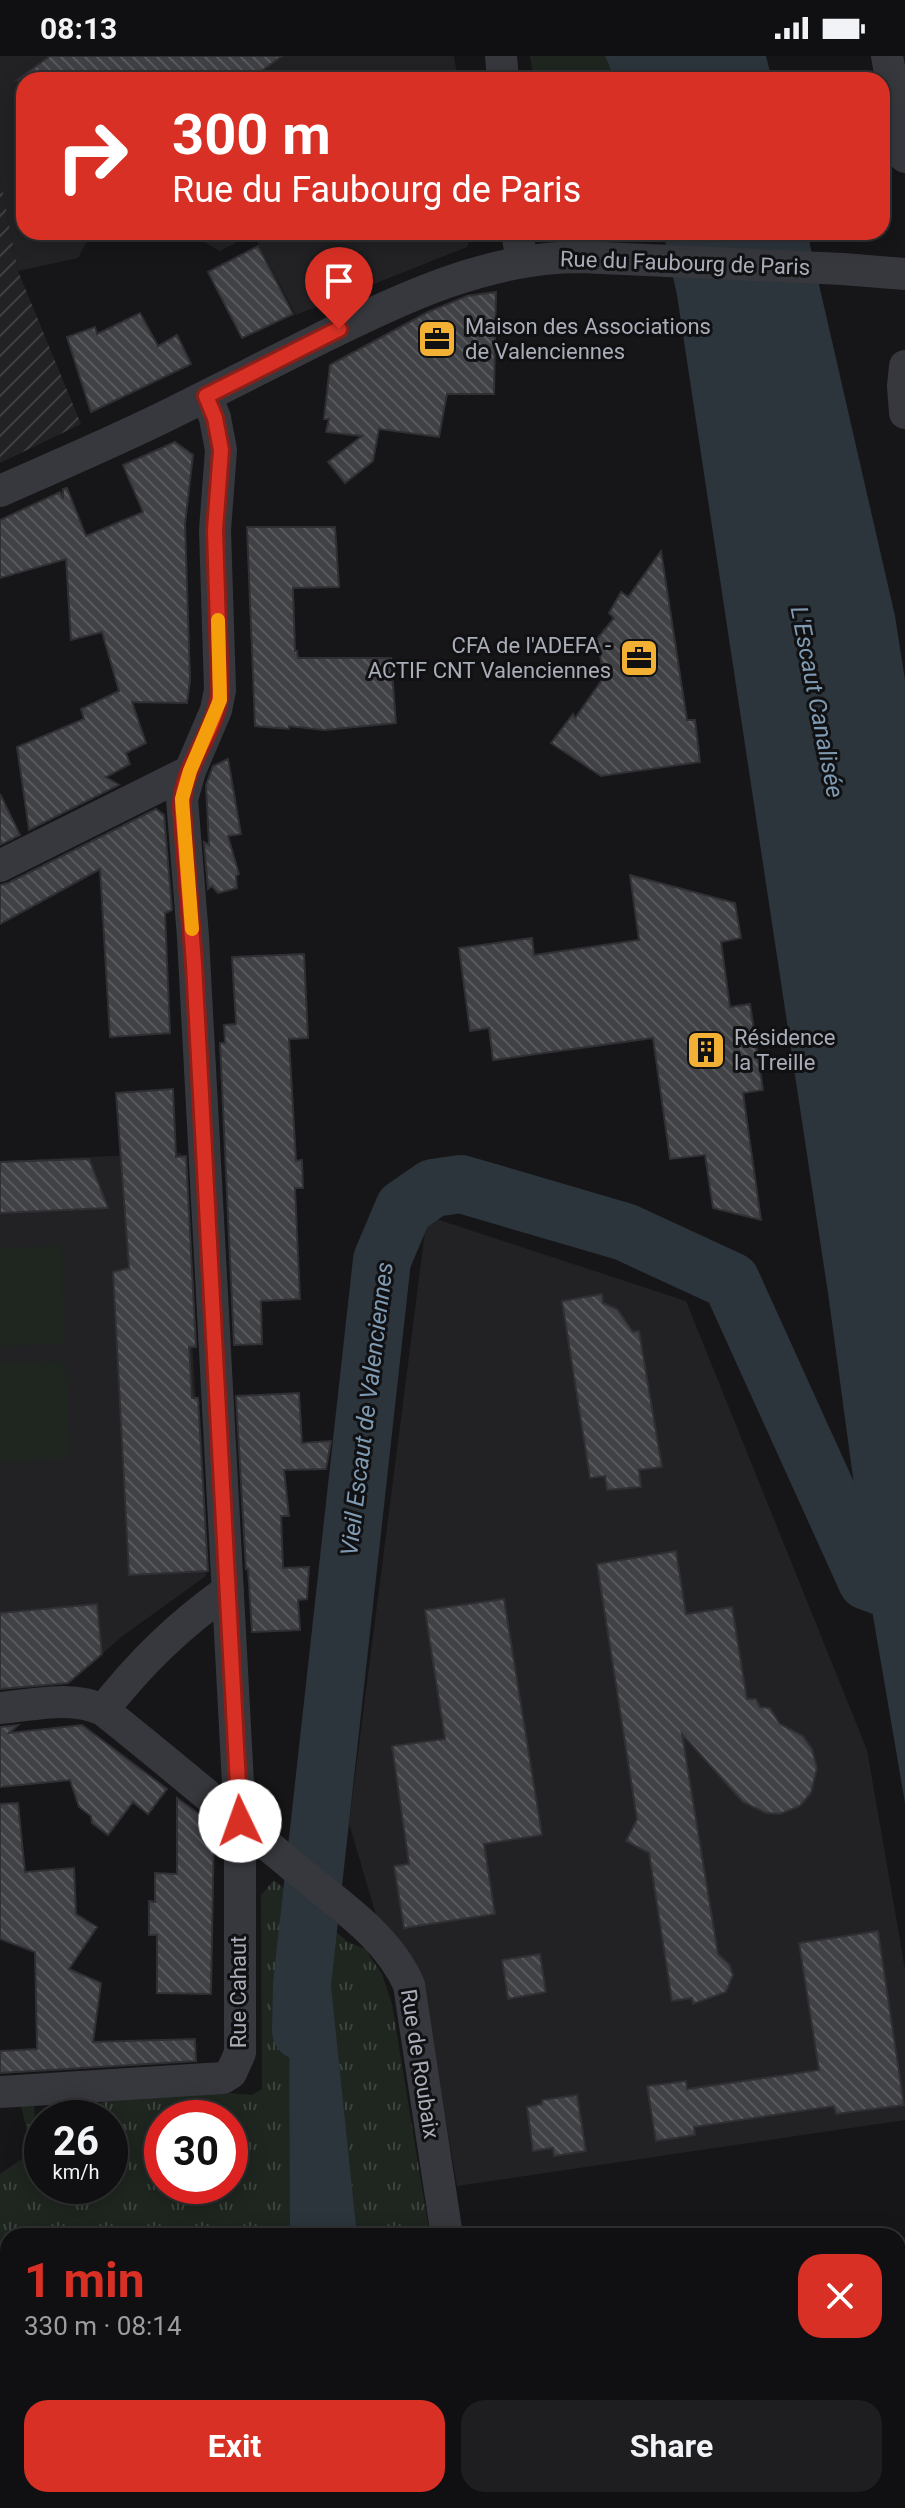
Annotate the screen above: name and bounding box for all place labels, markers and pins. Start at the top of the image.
pin [305,247,373,329]
place label: Maison des Associations de Valenciennes [465,314,711,364]
office icon: Maison des Associations de Valenciennes [416,318,458,360]
place label: CFA de l'ADEFA - ACTIF CNT Valenciennes [368,633,611,683]
office icon: CFA de l'ADEFA - ACTIF CNT Valenciennes [618,637,660,679]
place label: Résidence la Treille [734,1025,835,1075]
building icon: Résidence la Treille [685,1029,727,1071]

